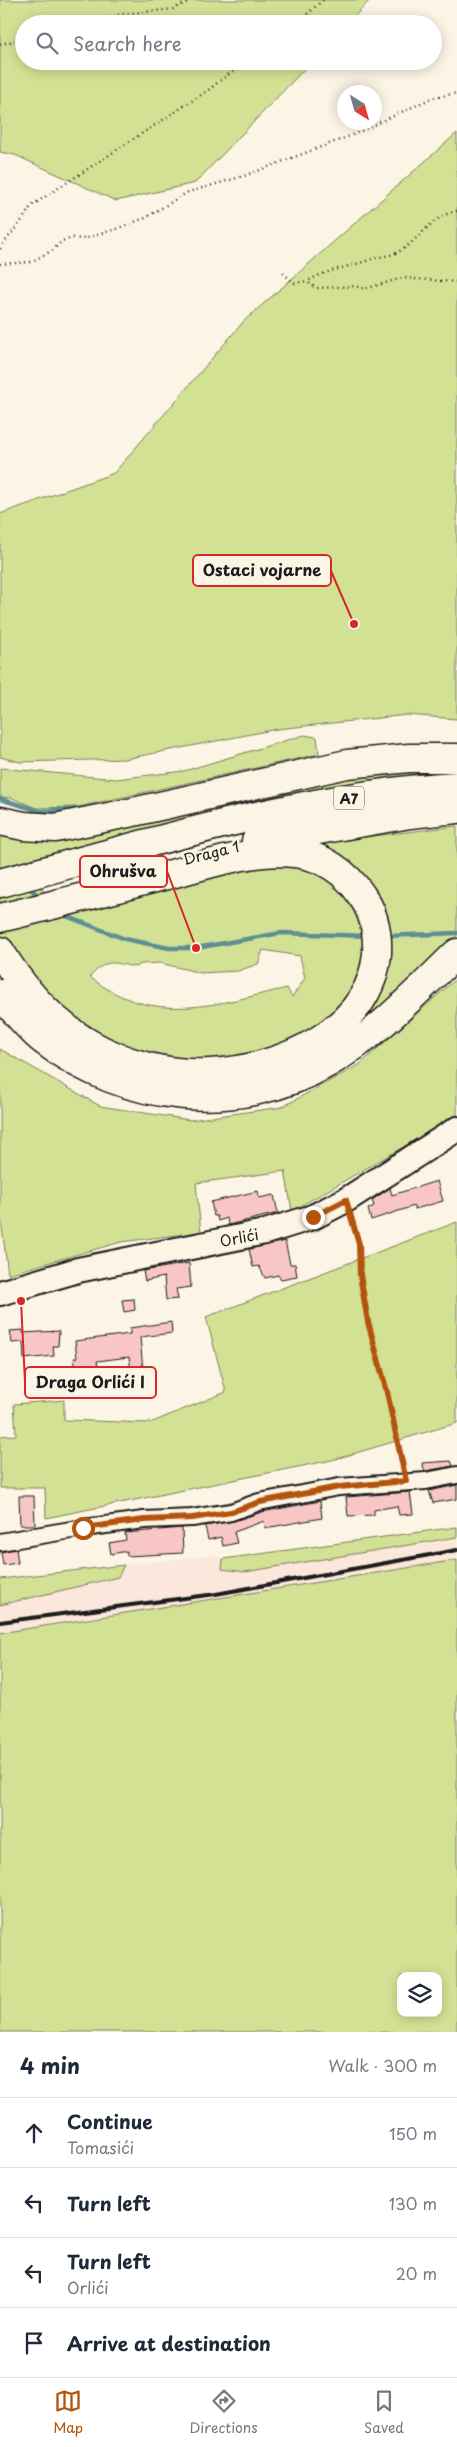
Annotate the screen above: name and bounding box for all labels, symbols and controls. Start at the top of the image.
search box [15,15,442,70]
icon: search [33,29,61,57]
text: Search here [73,29,182,57]
north arrow [337,85,382,130]
callout: Ostaci vojarne [193,555,331,586]
text: Ostaci vojarne [203,557,321,581]
road number: A7 [334,786,364,810]
street label: Draga 1 [180,834,242,870]
callout: Ohrušva [80,856,167,887]
text: Ohrušva [89,858,157,882]
route end [302,1206,325,1229]
street label: Orlići [218,1222,260,1252]
callout: Draga Orlići I [25,1367,156,1398]
text: Draga Orlići I [35,1369,145,1393]
route start [72,1517,95,1540]
map controls [397,1972,442,2017]
button: layers [397,1972,442,2017]
text: 4 min [20,2049,80,2081]
text: Walk · 300 m [328,2053,437,2077]
text: Continue [67,2107,153,2135]
icon: ahead [20,2119,48,2147]
text: 150 m [389,2121,437,2145]
text: Tomasići [67,2135,134,2159]
icon: left [20,2189,48,2217]
text: Turn left [67,2189,151,2217]
text: 130 m [389,2191,437,2215]
text: Turn left [67,2247,151,2275]
icon: left [20,2259,48,2287]
text: 20 m [396,2261,437,2285]
text: Orlići [67,2275,109,2299]
icon: arrive [20,2329,48,2357]
text: Arrive at destination [67,2329,271,2357]
tab: Map [53,2387,83,2438]
tab: Directions [190,2387,258,2438]
tab: Saved [364,2387,404,2438]

